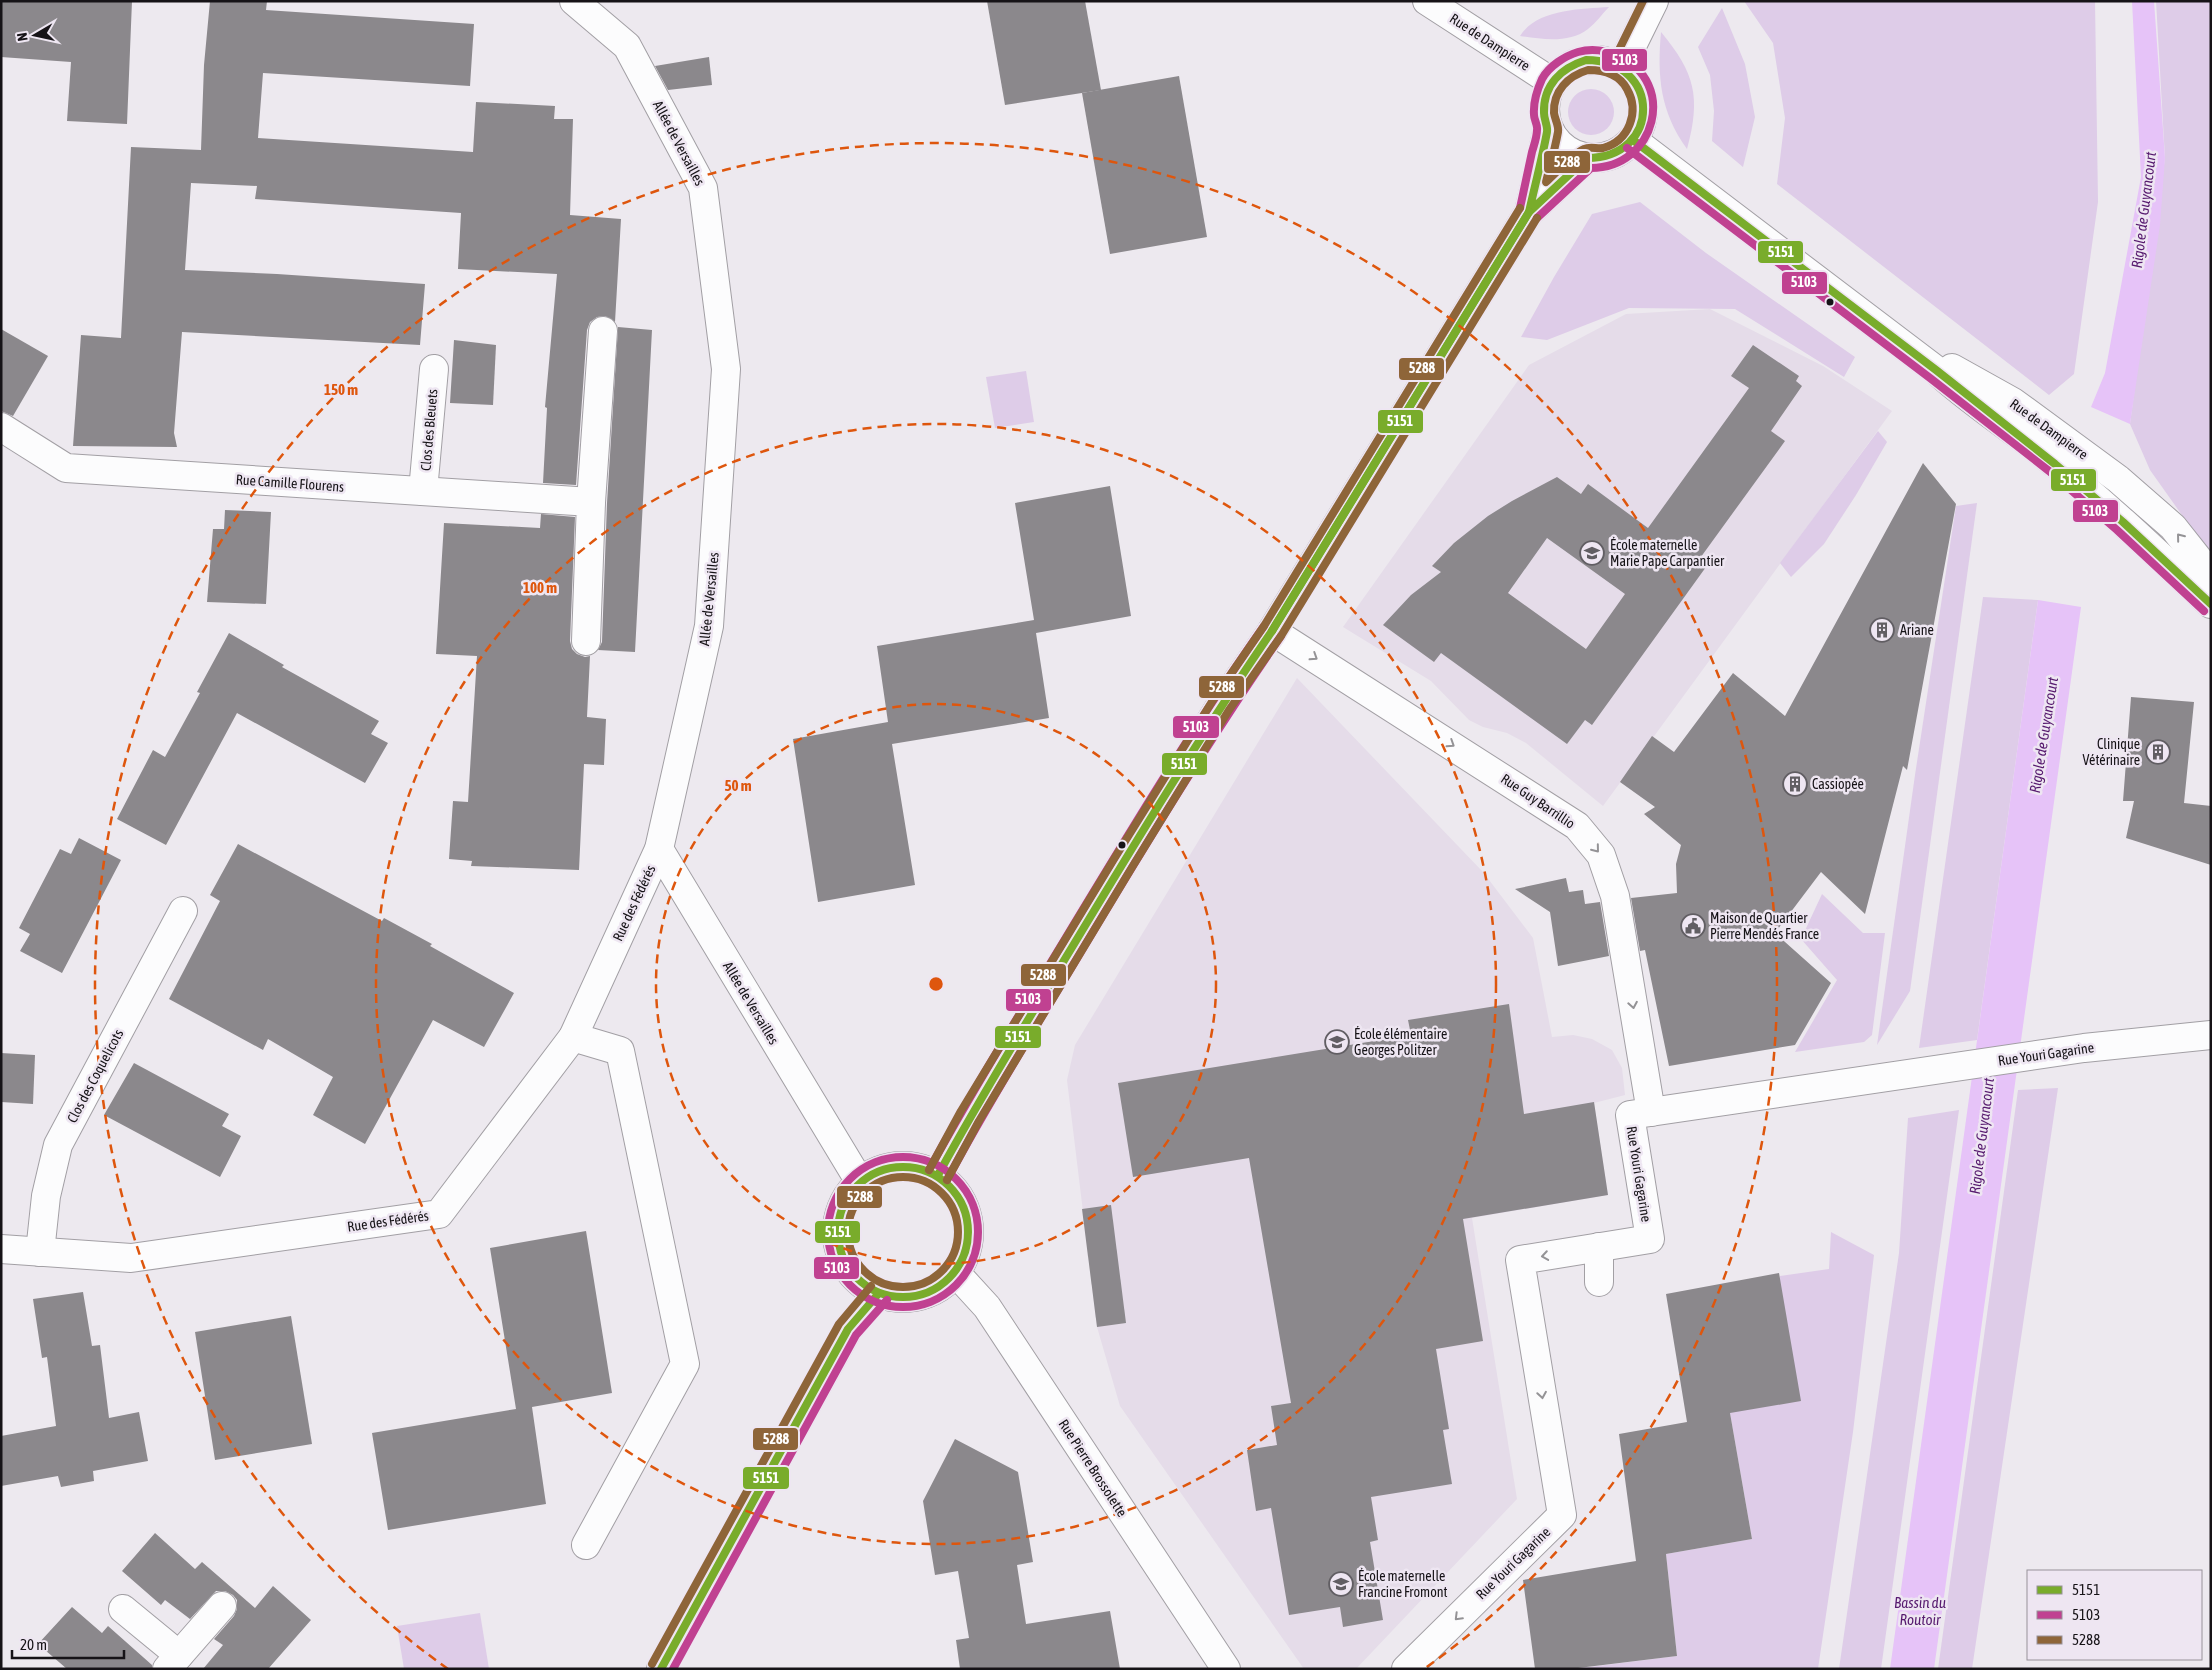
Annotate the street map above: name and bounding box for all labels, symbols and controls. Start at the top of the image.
north arrow [10,10,60,60]
street label: Rue de Dampierre [1447,10,1533,74]
text: N [14,32,31,42]
line badge: 5103 [1601,48,1648,72]
text: 5103 [1612,52,1638,68]
street label: Allée de Versailles [650,98,708,188]
line badge: 5288 [1543,150,1591,174]
water label: Rigole de Guyancourt [2128,150,2159,269]
text: 5288 [1554,154,1581,170]
line badge: 5151 [1757,240,1804,264]
text: 5151 [1768,244,1795,260]
line badge: 5103 [1781,271,1828,295]
text: 5103 [1791,274,1817,290]
unlabelled marker [1825,297,1835,307]
line badge: 5288 [1398,357,1445,381]
text: 5288 [1409,360,1436,376]
text: 150 m [324,381,358,398]
street label: Clos des Bleuets [417,388,441,471]
street label: Rue de Dampierre [2007,395,2091,463]
line badge: 5151 [1377,409,1424,434]
text: 5151 [1387,413,1414,429]
line badge: 5151 [2050,468,2097,492]
street label: Rue Camille Flourens [235,471,345,495]
text: 5151 [2060,472,2087,488]
line badge: 5103 [2072,499,2119,523]
text: 5103 [2082,503,2108,519]
one-way arrow [2178,534,2186,543]
place label: École maternelle Marie Pape Carpantier [1610,537,1725,569]
school or university icon: École maternelle Marie Pape Carpantier [1579,540,1605,566]
street label: Allée de Versailles [696,551,722,646]
text: 100 m [523,579,557,596]
building icon: Ariane [1869,617,1895,643]
place label: Ariane [1900,622,1934,638]
one-way arrow [1308,650,1317,660]
line badge: 5288 [1198,675,1245,699]
water label: Rigole de Guyancourt [2026,675,2061,794]
text: 5288 [1209,679,1236,695]
line badge: 5103 [1172,715,1220,739]
text: 5103 [1183,719,1209,735]
place label: Clinique Vétérinaire [2083,736,2140,768]
one-way arrow [1445,738,1454,747]
building icon: Clinique Vétérinaire [2145,739,2171,765]
line badge: 5151 [1161,752,1208,776]
text: 5151 [1171,756,1198,772]
street label: Rue Guy Barrillio [1498,770,1578,832]
building icon: Cassiopée [1782,771,1808,797]
place label: Cassiopée [1812,776,1864,792]
text: 50 m [725,777,752,794]
unlabelled marker [1117,840,1127,850]
one-way arrow [1590,843,1599,852]
street label: Rue des Fédérés [609,862,659,944]
place label: Maison de Quartier Pierre Mendés France [1710,910,1819,942]
public building icon: Maison de Quartier Pierre Mendés France [1680,913,1706,939]
street label: Allée de Versailles [720,959,782,1047]
line badge: 5288 [1020,963,1067,987]
text: 5288 [1030,967,1057,983]
centre of rings [927,975,945,993]
line badge: 5103 [1005,988,1052,1012]
text: 5103 [1015,991,1041,1007]
one-way arrow [1627,1001,1637,1010]
line badge: 5151 [994,1025,1042,1049]
place label: École élémentaire Georges Politzer [1354,1026,1447,1058]
street label: Clos des Coquelicots [64,1027,126,1125]
text: 5151 [1005,1029,1032,1045]
school or university icon: École élémentaire Georges Politzer [1324,1029,1350,1055]
street label: Rue Youri Gagarine [1997,1039,2095,1069]
water label: Rigole de Guyancourt [1966,1076,1997,1195]
street label: Rue Youri Gagarine [1624,1125,1654,1223]
line badge: 5288 [836,1185,883,1209]
text: 5288 [847,1189,874,1205]
street label: Rue des Fédérés [346,1207,430,1235]
line badge: 5151 [814,1220,861,1244]
text: 5151 [825,1224,852,1240]
one-way arrow [1541,1251,1550,1261]
line badge: 5103 [813,1256,860,1280]
text: 5103 [824,1260,850,1276]
one-way arrow [1537,1391,1547,1399]
street label: Rue Pierre Brossolette [1056,1416,1130,1520]
line badge: 5288 [752,1427,799,1451]
text: 5288 [763,1431,790,1447]
line badge: 5151 [742,1466,790,1490]
text: 5151 [753,1470,780,1486]
street label: Rue Youri Gagarine [1473,1524,1553,1602]
place label: École maternelle Francine Fromont [1358,1568,1448,1600]
legend [2027,1570,2202,1660]
school or university icon: École maternelle Francine Fromont [1328,1571,1354,1597]
text: 5151 [2072,1581,2100,1598]
water label: Bassin du Routoir [1894,1594,1946,1628]
text: 5103 [2072,1606,2100,1623]
one-way arrow [1454,1611,1463,1620]
scale bar [12,1628,125,1660]
text: 5288 [2072,1631,2100,1648]
text: 20 m [20,1636,47,1653]

